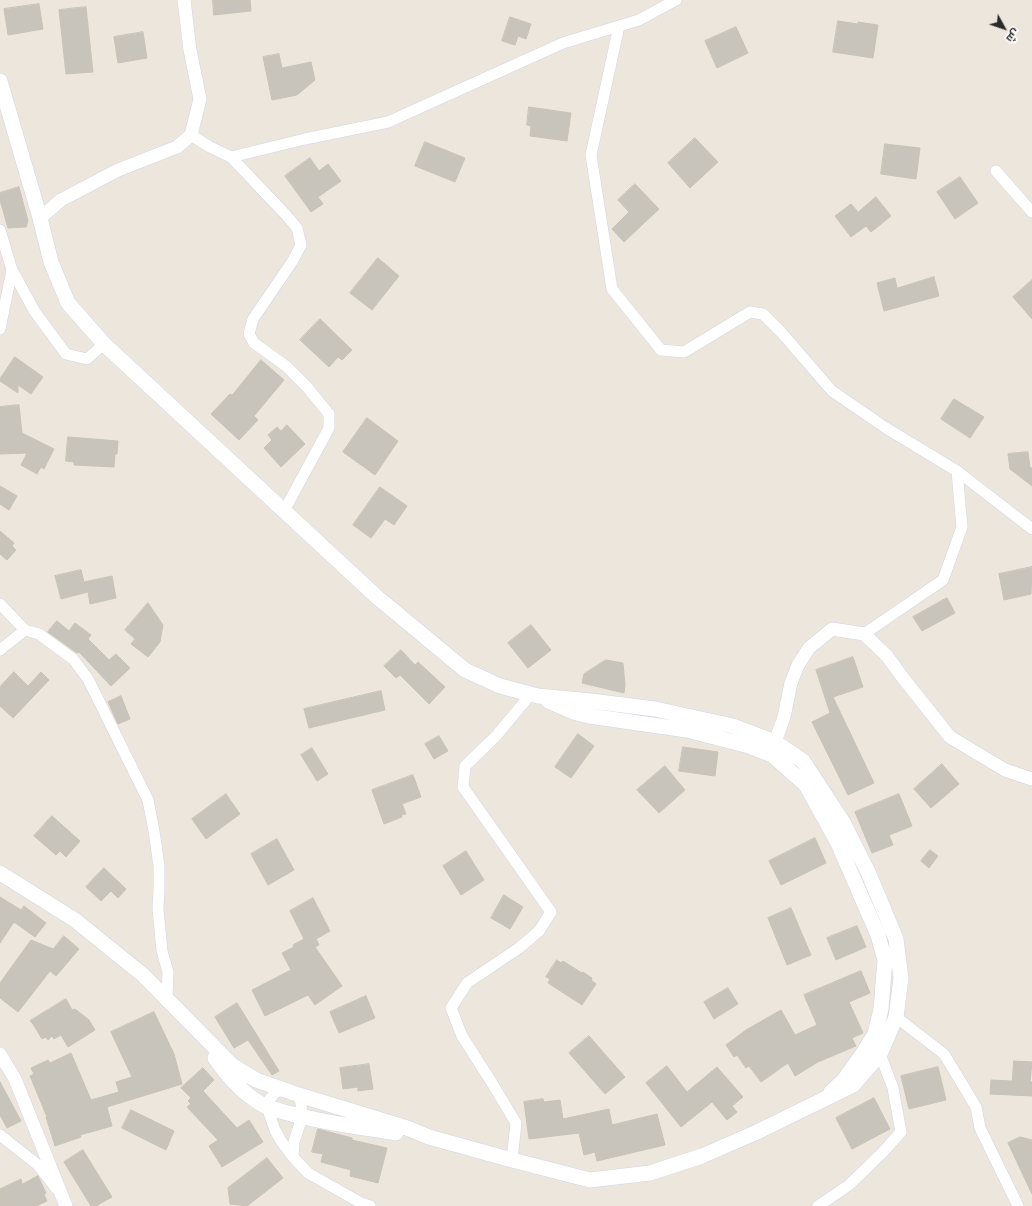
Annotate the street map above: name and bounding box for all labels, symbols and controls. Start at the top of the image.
north arrow [984,8,1024,48]
text: ش [1004,26,1023,46]

